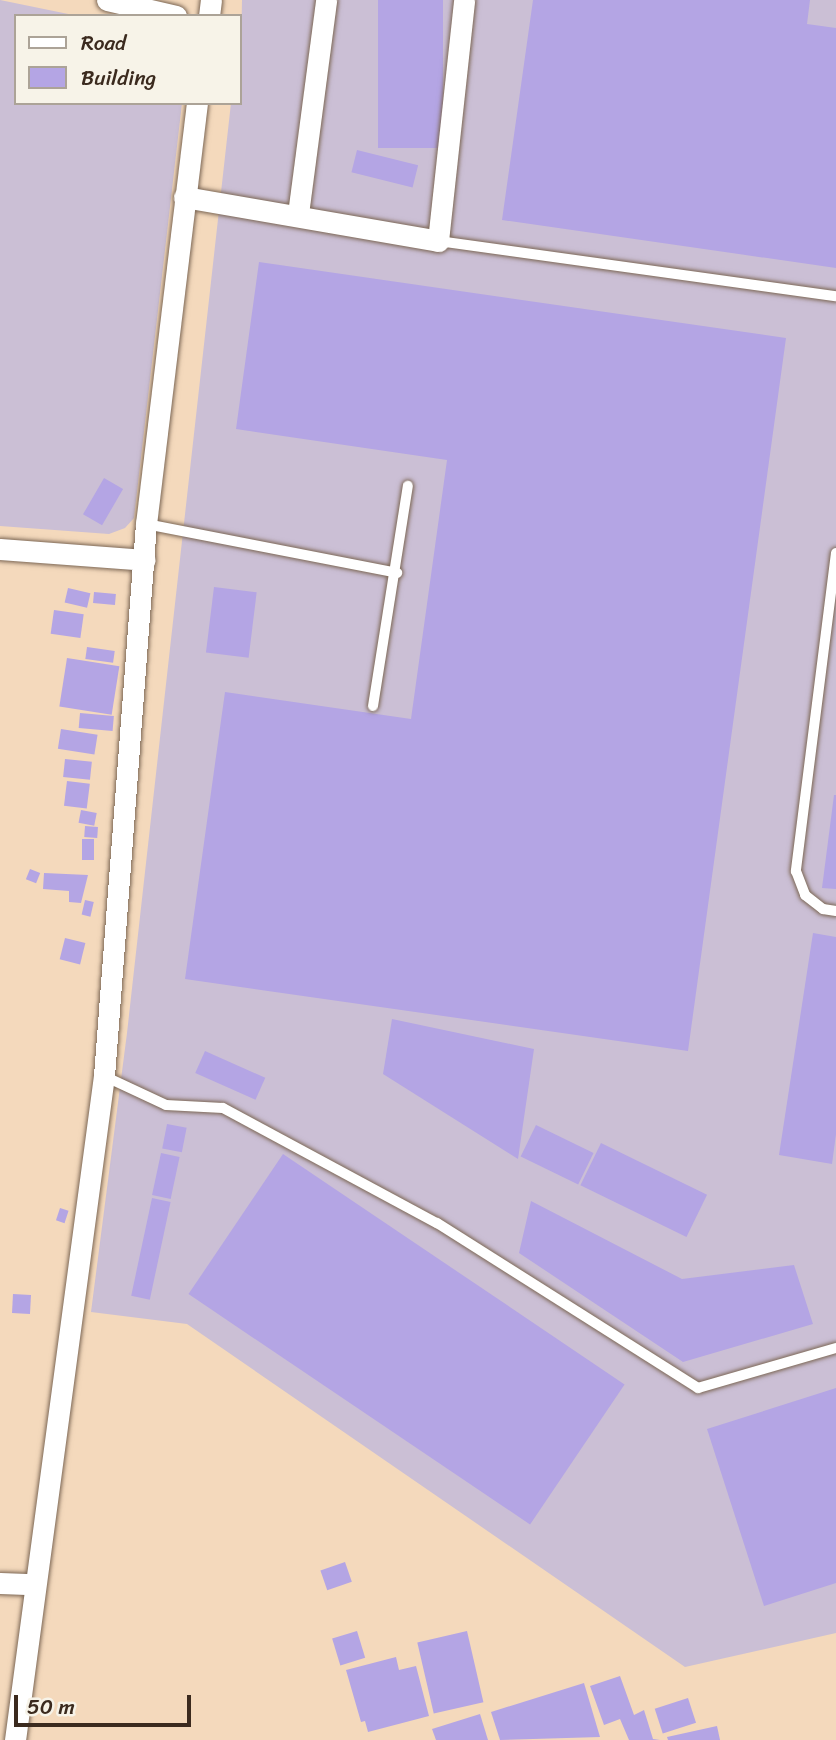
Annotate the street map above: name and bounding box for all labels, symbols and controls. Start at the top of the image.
legend [14,14,242,105]
text: Road [81,24,126,62]
text: Building [81,59,156,97]
scale bar [18,1680,194,1724]
text: 50 m [27,1688,75,1726]

